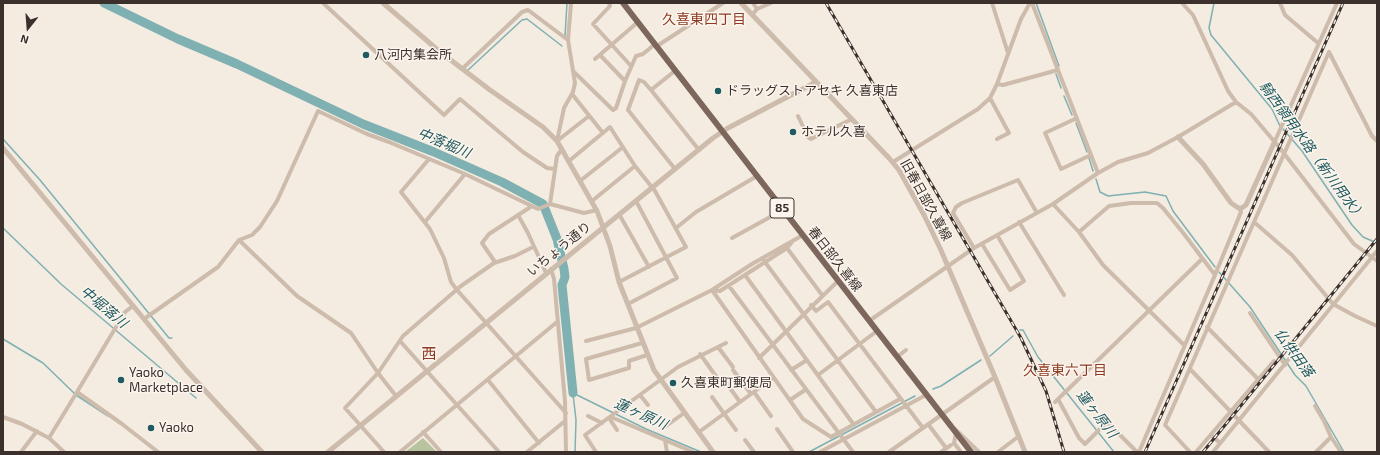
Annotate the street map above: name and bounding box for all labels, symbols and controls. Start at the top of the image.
north arrow [8,8,48,48]
district label: 久喜東四丁目 [662,11,746,27]
text: N [19,33,30,47]
place label: 八河内集会所 [374,47,452,63]
marker: 八河内集会所 [361,50,371,60]
water label: 騎西領用水路（新川用水） [1256,78,1368,224]
place label: ドラッグストアセキ 久喜東店 [726,83,898,99]
marker: ドラッグストアセキ 久喜東店 [713,86,723,96]
water label: 中落堀川 [415,124,473,162]
place label: ホテル久喜 [801,124,866,140]
marker: ホテル久喜 [788,127,798,137]
street label: 旧春日部久喜線 [897,156,955,244]
road number: 85 [770,198,794,218]
street label: いちょう通り [524,218,594,280]
street label: 春日部久喜線 [805,223,865,295]
water label: 中堀落川 [77,283,131,331]
water label: 仏供田落 [1271,325,1317,381]
district label: 西 [422,345,436,363]
district label: 久喜東六丁目 [1023,362,1107,378]
place label: Yaoko Marketplace [129,365,203,396]
marker: Yaoko Marketplace [116,375,126,385]
place label: 久喜東町郵便局 [681,375,772,391]
marker: 久喜東町郵便局 [668,378,678,388]
water label: 蓮ヶ原川 [1073,387,1121,441]
water label: 蓮ヶ原川 [612,395,670,433]
place label: Yaoko [159,420,194,436]
marker: Yaoko [146,423,156,433]

